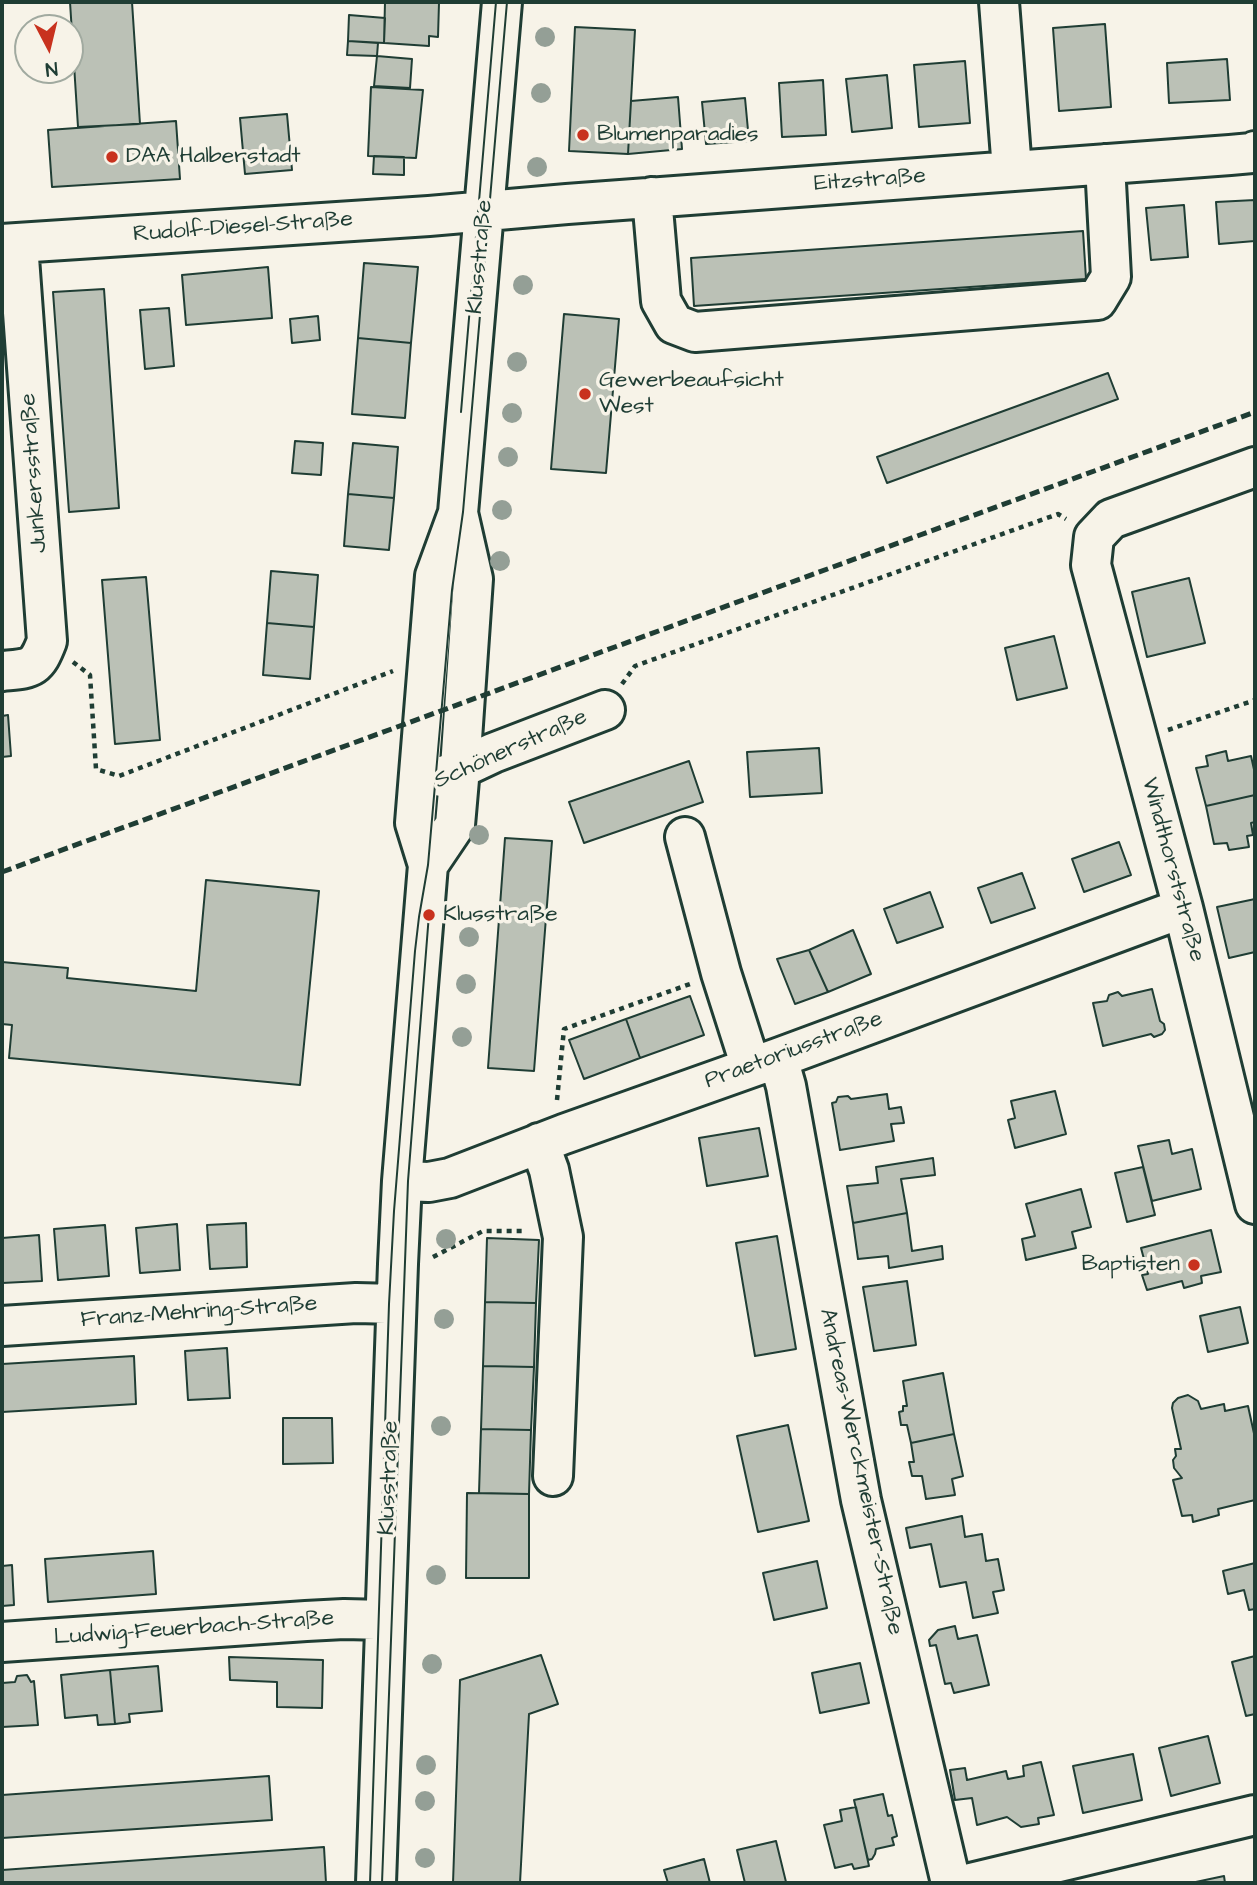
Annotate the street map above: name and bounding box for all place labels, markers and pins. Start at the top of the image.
place label: Blumenparadies [597,121,759,149]
marker: Blumenparadies [575,127,591,143]
place label: DAA Halberstadt [126,143,301,171]
marker: DAA Halberstadt [104,149,120,165]
place label: Gewerbeaufsicht West [599,367,784,421]
marker: Gewerbeaufsicht West [577,386,593,402]
place label: Klusstraße [443,901,558,929]
marker: Klusstraße [421,907,437,923]
place label: Baptisten [1082,1251,1180,1279]
marker: Baptisten [1186,1257,1202,1273]

